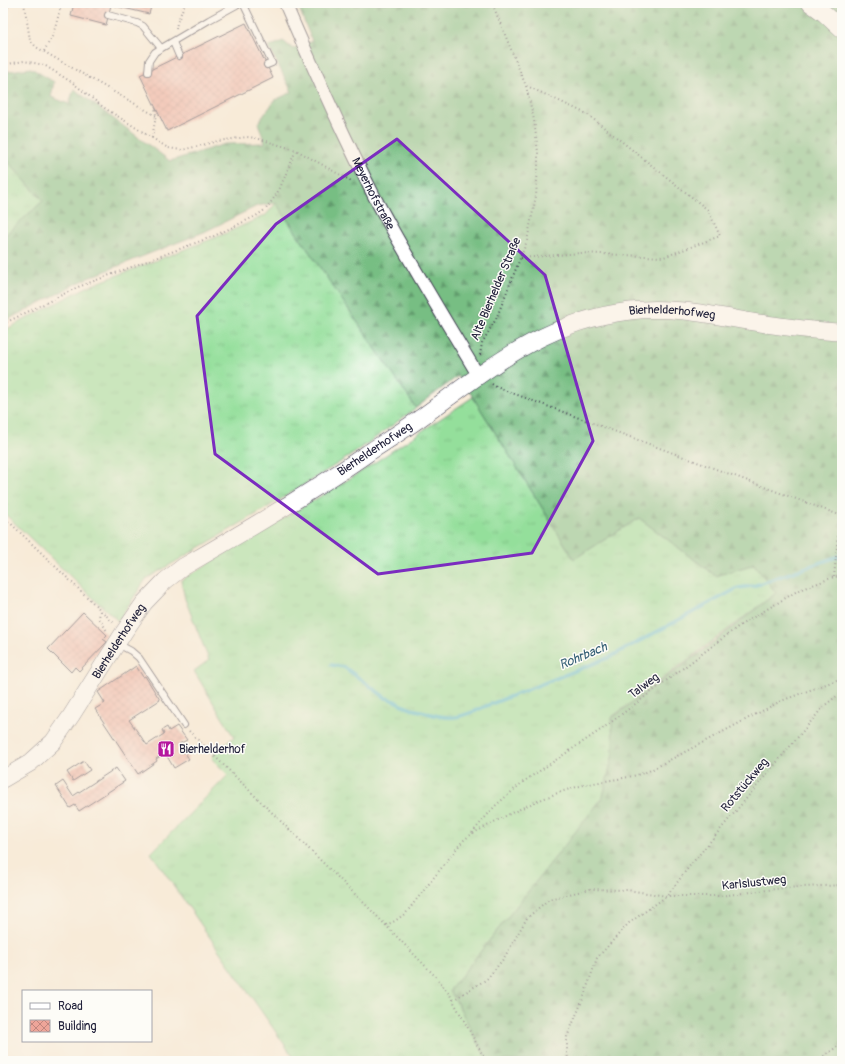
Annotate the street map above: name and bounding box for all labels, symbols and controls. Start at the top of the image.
street label: Meyerhofstraße [348,155,398,232]
street label: Alte Bierhelder Straße [468,235,525,343]
street label: Bierhelderhofweg [628,302,716,323]
street label: Bierhelderhofweg [334,419,415,479]
street label: Bierhelderhofweg [89,601,149,682]
water label: Rohrbach [557,638,610,673]
street label: Talweg [626,670,662,702]
restaurant icon: Bierhelderhof [156,739,176,759]
place label: Bierhelderhof [179,742,246,757]
street label: Rotstückweg [718,755,772,815]
street label: Karlslustweg [721,872,787,894]
legend [22,990,152,1042]
text: Road [58,999,83,1014]
text: Building [58,1019,97,1034]

